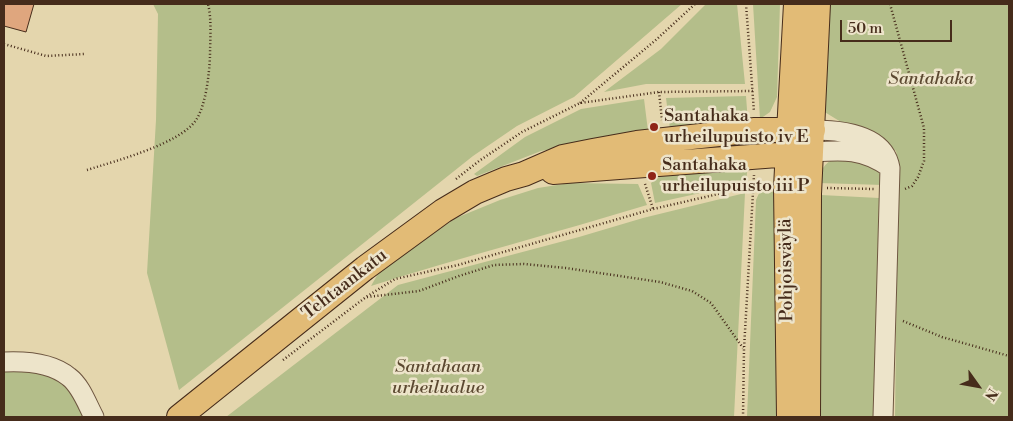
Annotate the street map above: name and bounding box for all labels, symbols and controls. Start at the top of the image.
scale bar [843,10,956,42]
text: 50 m [848,19,882,38]
park label: Santahaka [888,69,974,91]
place label: Santahaka urheilupuisto iv E [664,106,809,148]
marker: Santahaka urheilupuisto iv E [648,121,660,133]
place label: Santahaka urheilupuisto iii P [662,155,810,198]
marker: Santahaka urheilupuisto iii P [646,170,658,182]
street label: Pohjoisväylä [775,218,799,322]
street label: Tehtaankatu [298,245,392,325]
park label: Santahaan urheilualue [392,357,484,399]
north arrow [953,361,1003,411]
text: N [980,384,1001,403]

